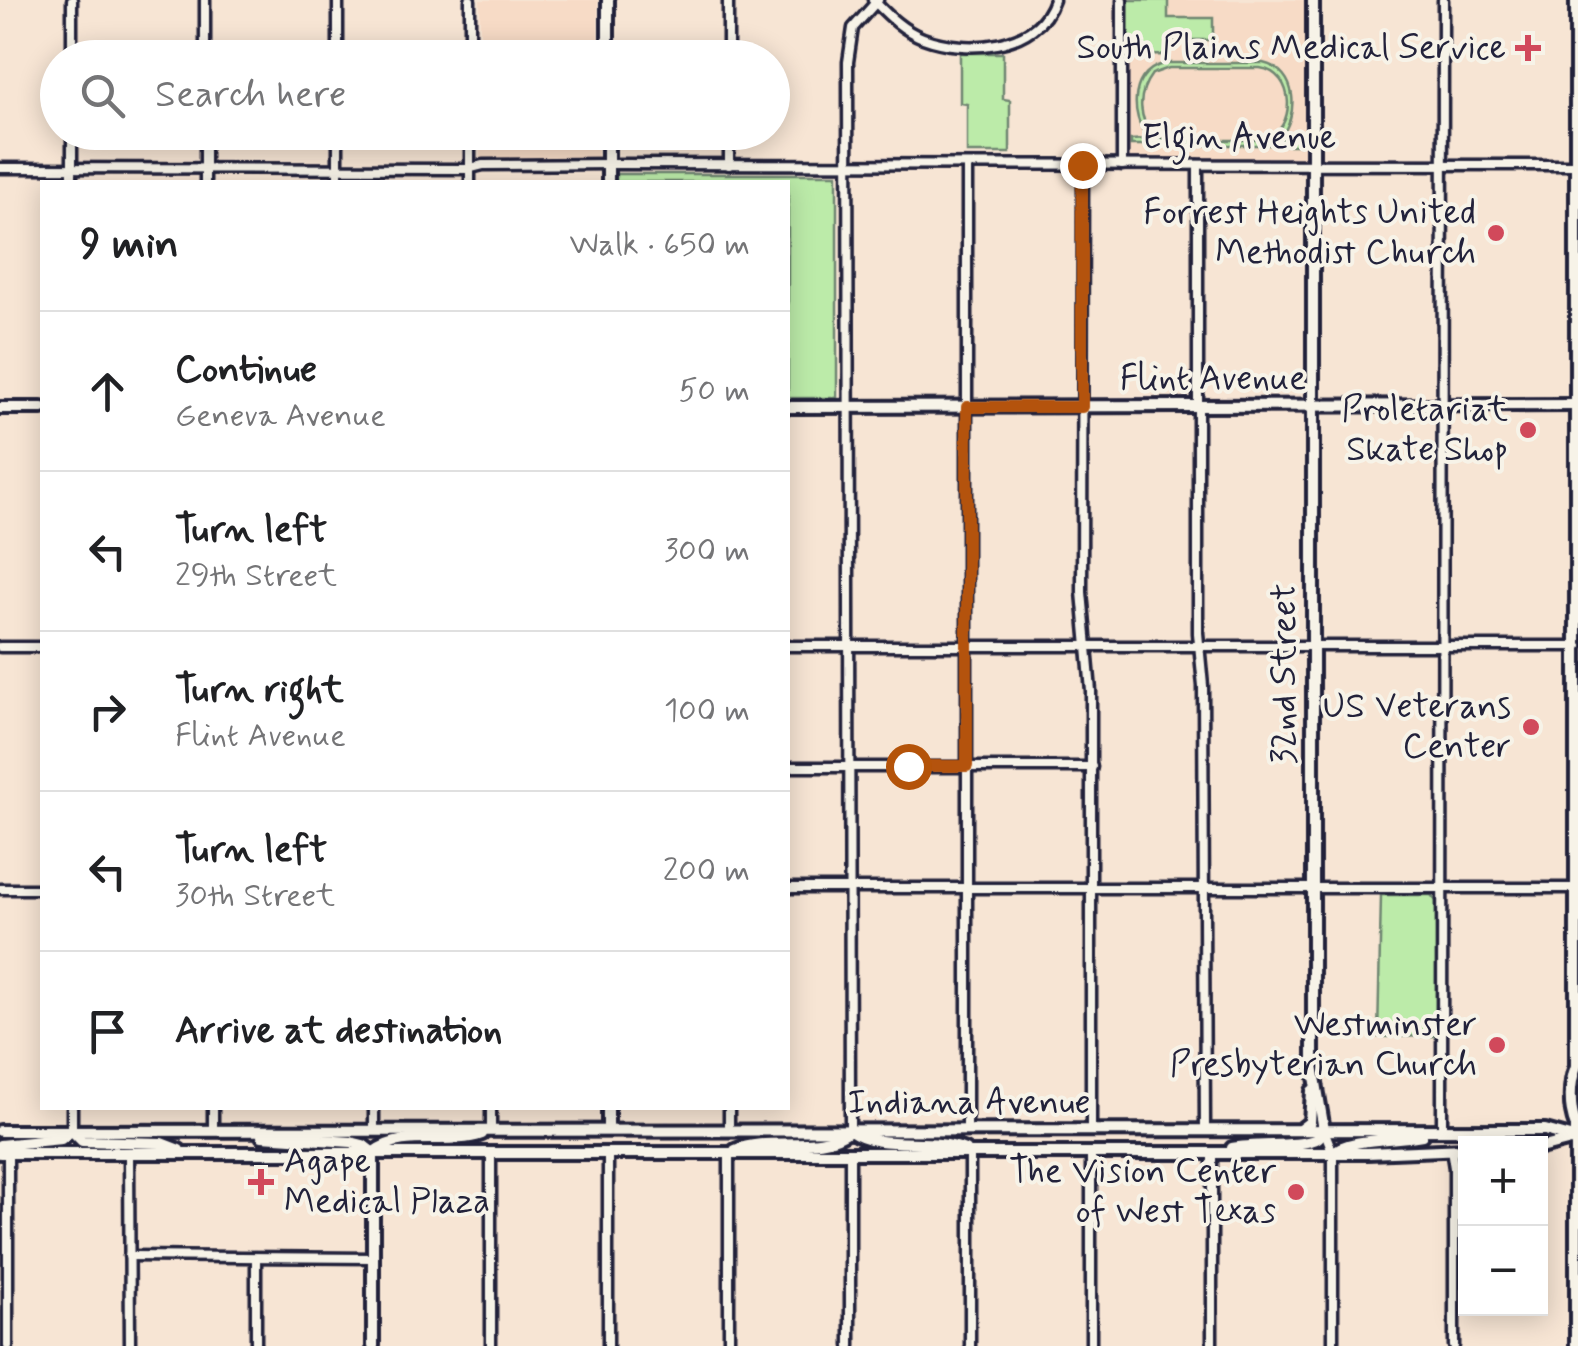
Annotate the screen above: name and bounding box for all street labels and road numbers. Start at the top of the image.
street label: Elgin Avenue [1142,115,1336,165]
street label: Flint Avenue [1120,356,1306,402]
street label: 32nd Street [1262,584,1308,765]
street label: Indiana Avenue [848,1080,1090,1126]

